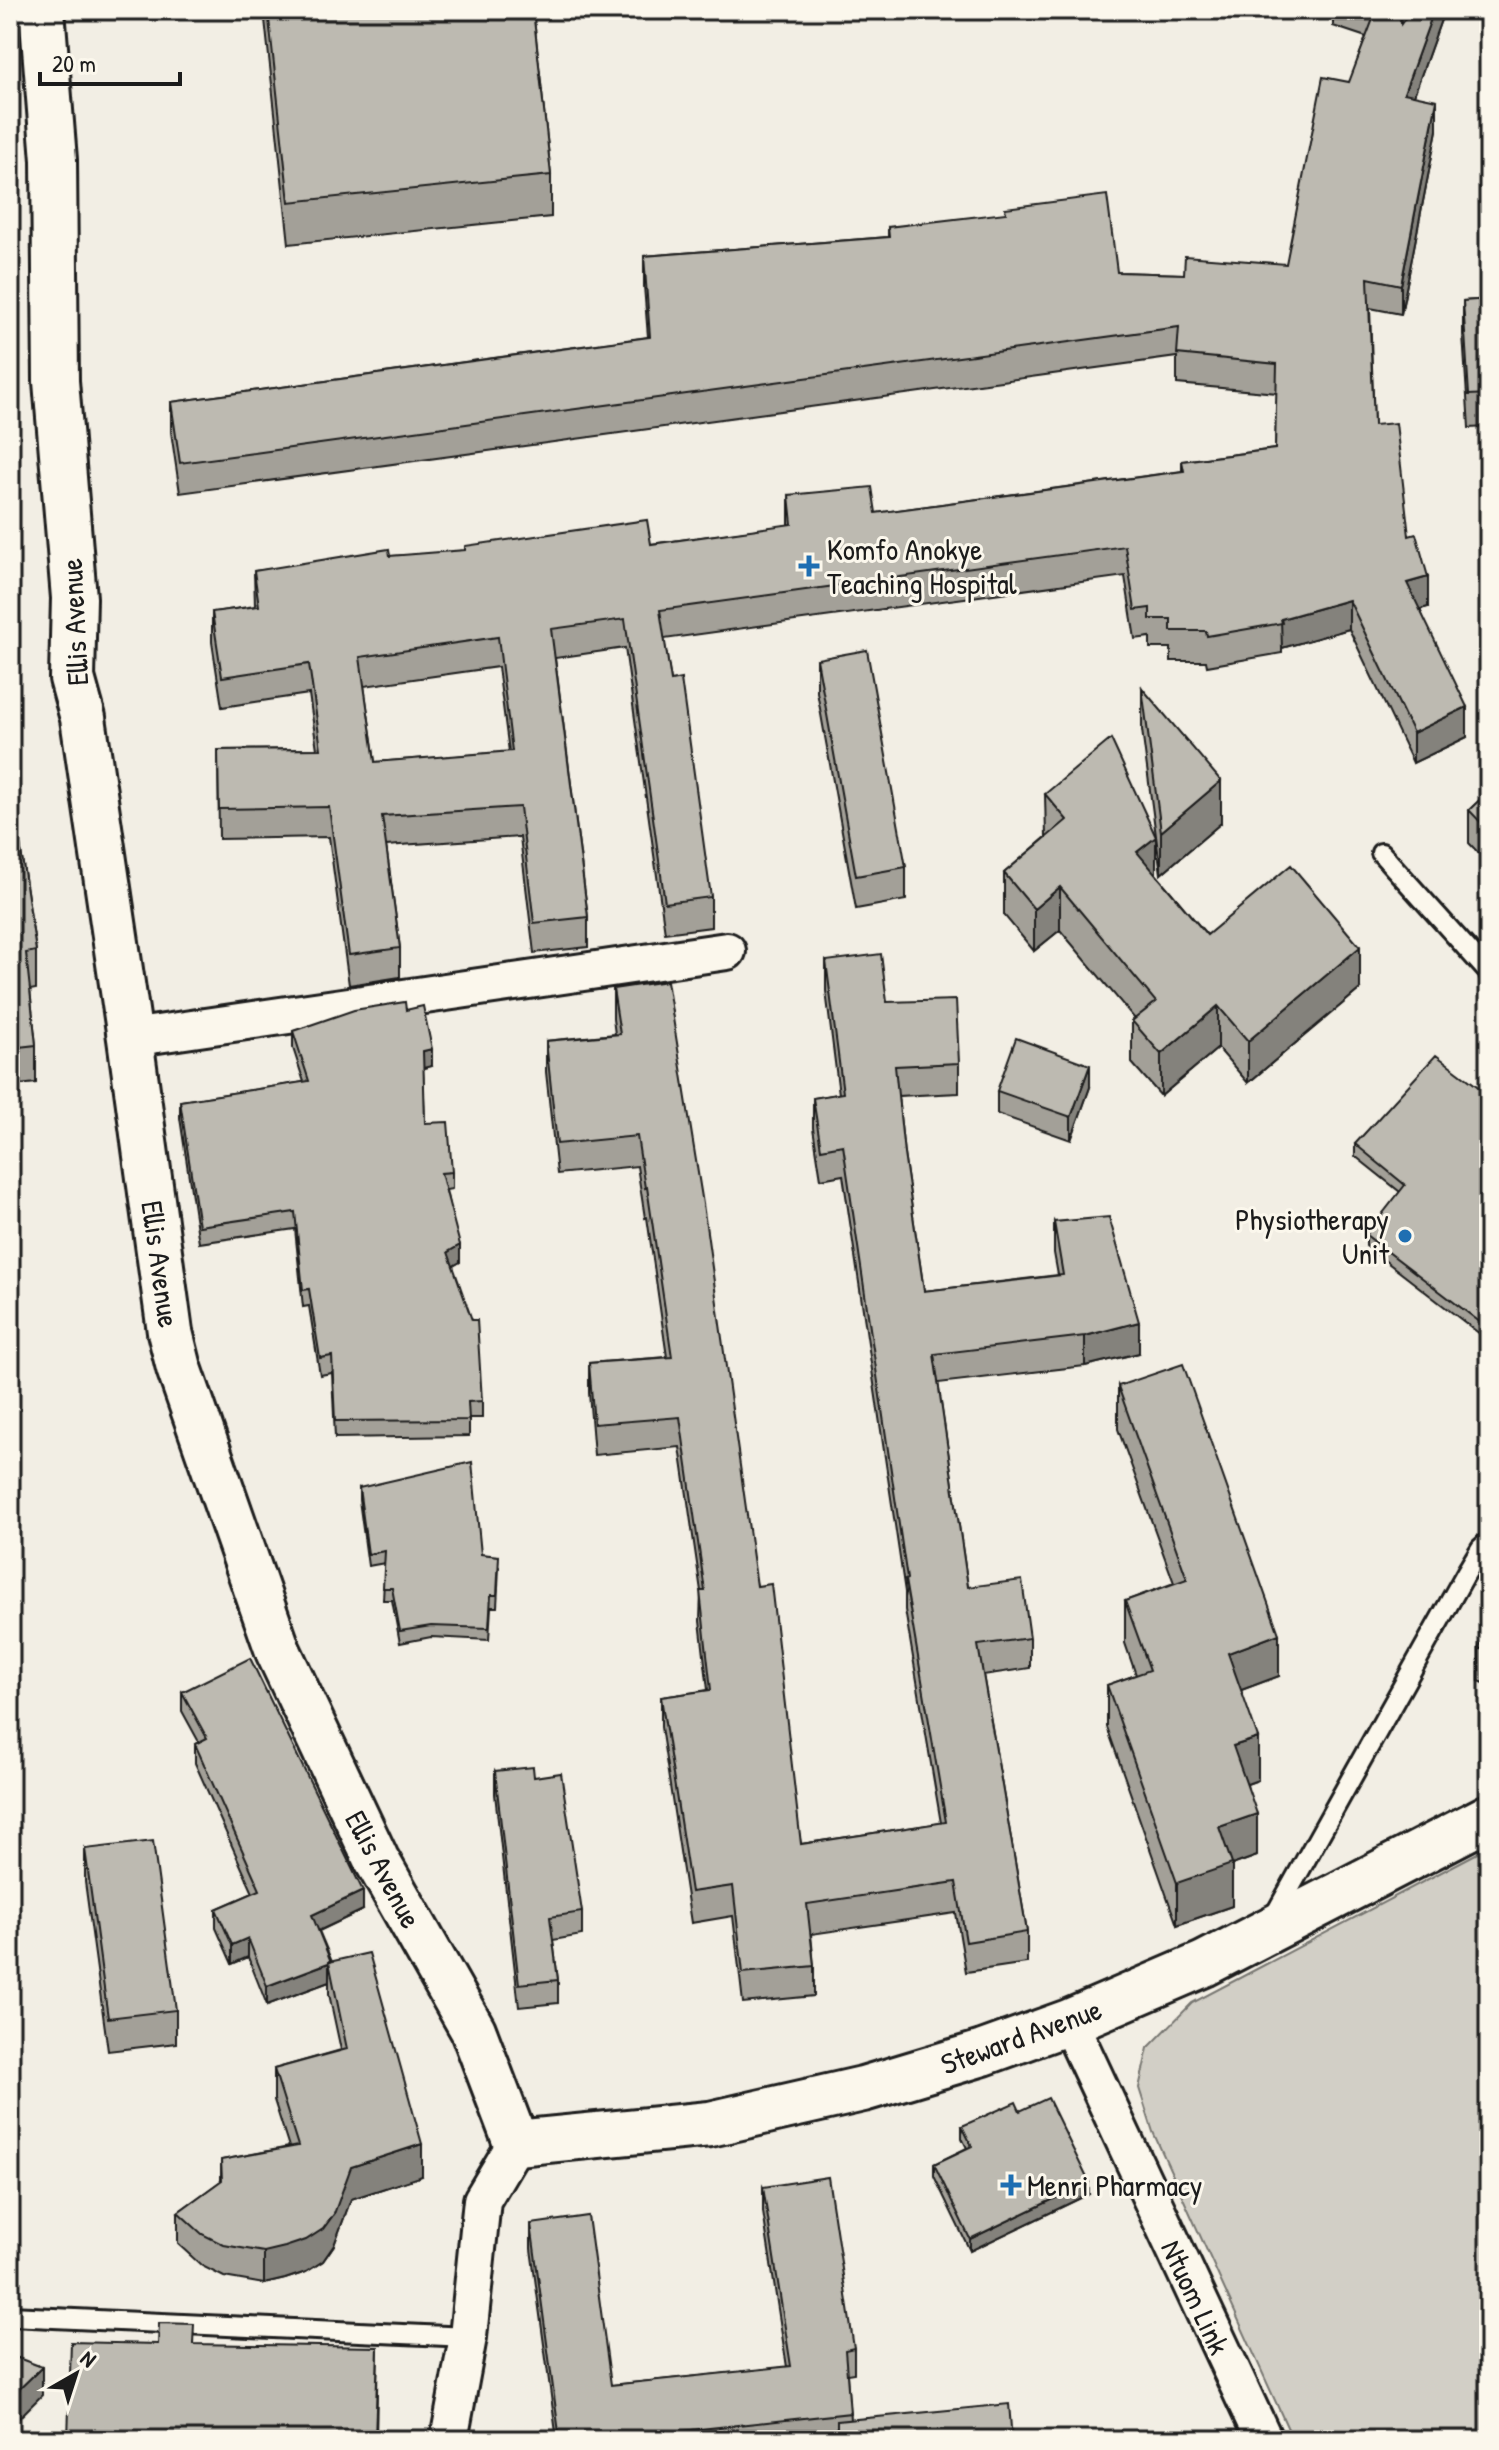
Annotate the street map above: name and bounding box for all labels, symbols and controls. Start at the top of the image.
scale bar [40,36,180,86]
text: 20 m [52,47,96,79]
place label: Komfo Anokye Teaching Hospital [827,529,1017,603]
marker: Komfo Anokye Teaching Hospital [798,555,820,577]
street label: Ellis Avenue [51,557,97,687]
street label: Ellis Avenue [132,1198,190,1330]
place label: Physiotherapy Unit [1235,1199,1390,1273]
marker: Physiotherapy Unit [1396,1227,1414,1245]
street label: Ellis Avenue [336,1803,432,1935]
street label: Steward Avenue [935,1988,1107,2084]
place label: Menri Pharmacy [1027,2165,1202,2205]
marker: Menri Pharmacy [1002,2176,1020,2194]
street label: Ntuom Link [1152,2233,1240,2361]
north arrow [36,2334,116,2414]
text: N [75,2343,103,2374]

